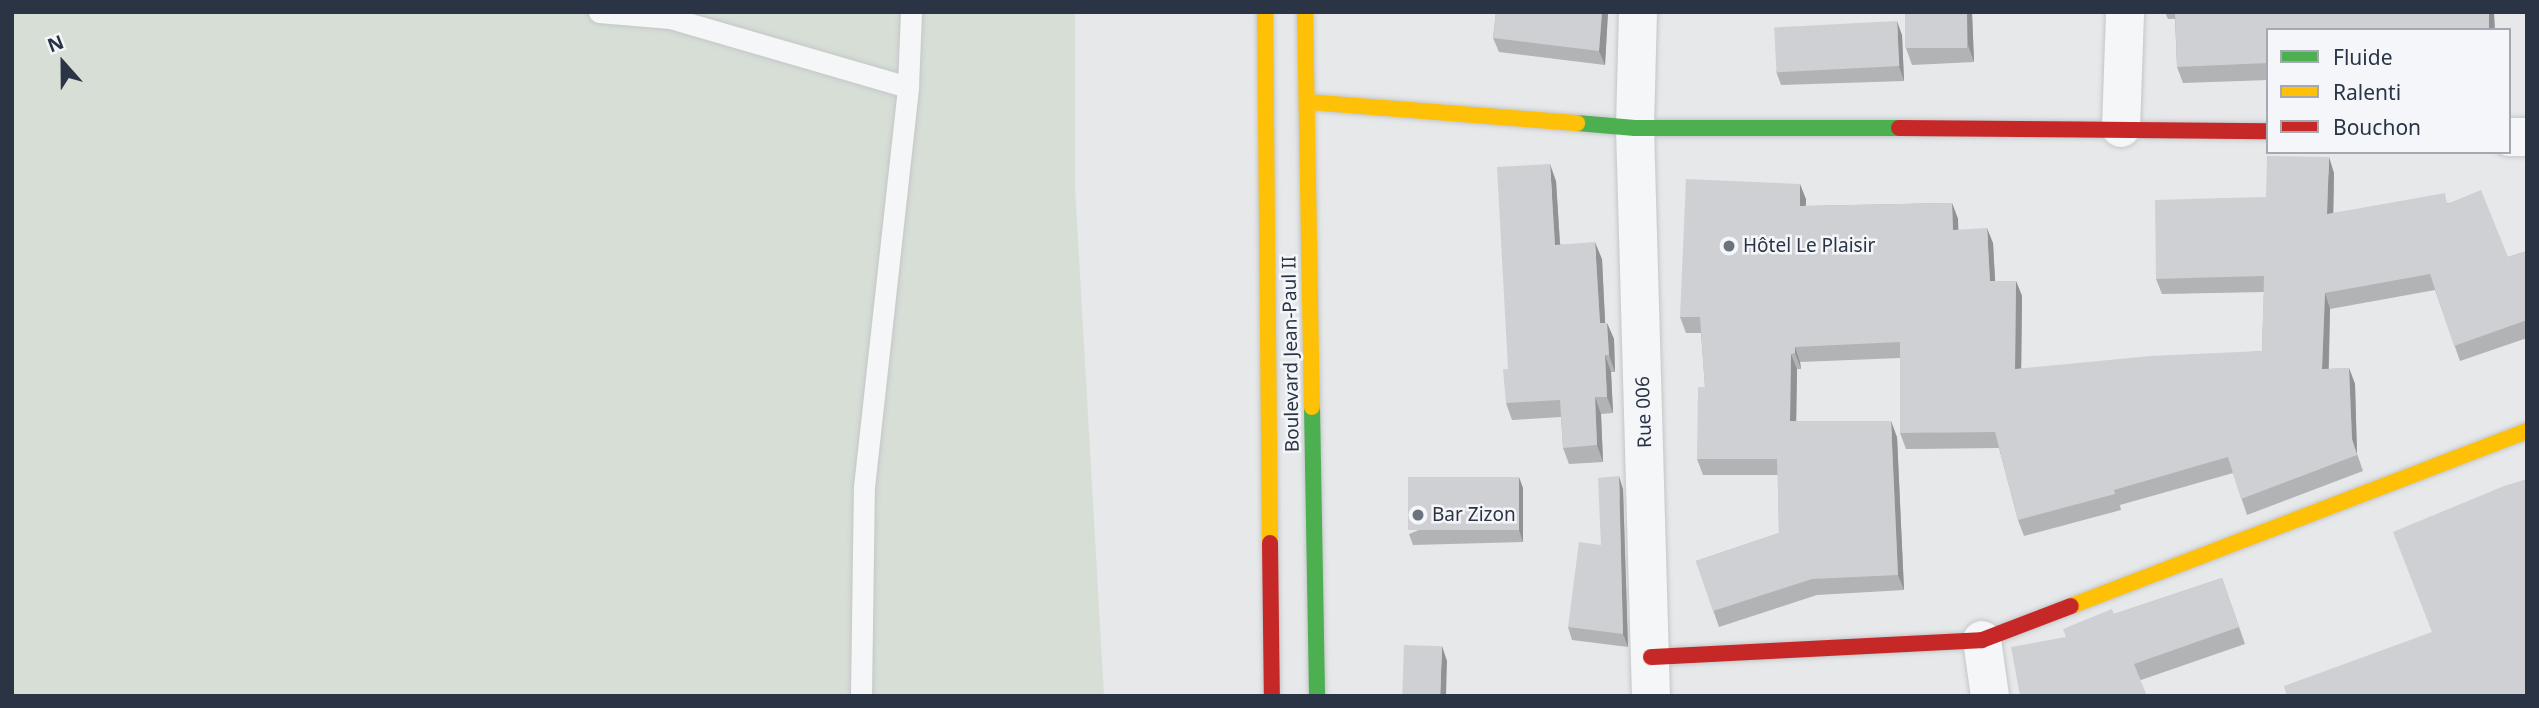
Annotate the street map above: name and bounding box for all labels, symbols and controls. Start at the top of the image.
north arrow [28,28,98,98]
text: N [44,28,67,58]
legend [2266,28,2511,154]
text: Fluide [2333,43,2392,71]
text: Ralenti [2333,78,2401,106]
text: Bouchon [2333,113,2421,141]
place label: Hôtel Le Plaisir [1743,235,1875,257]
marker: Hôtel Le Plaisir [1721,238,1737,254]
street label: Boulevard Jean-Paul II [1278,256,1304,452]
street label: Rue 006 [1631,376,1657,448]
place label: Bar Zizon [1432,504,1516,526]
marker: Bar Zizon [1410,507,1426,523]

